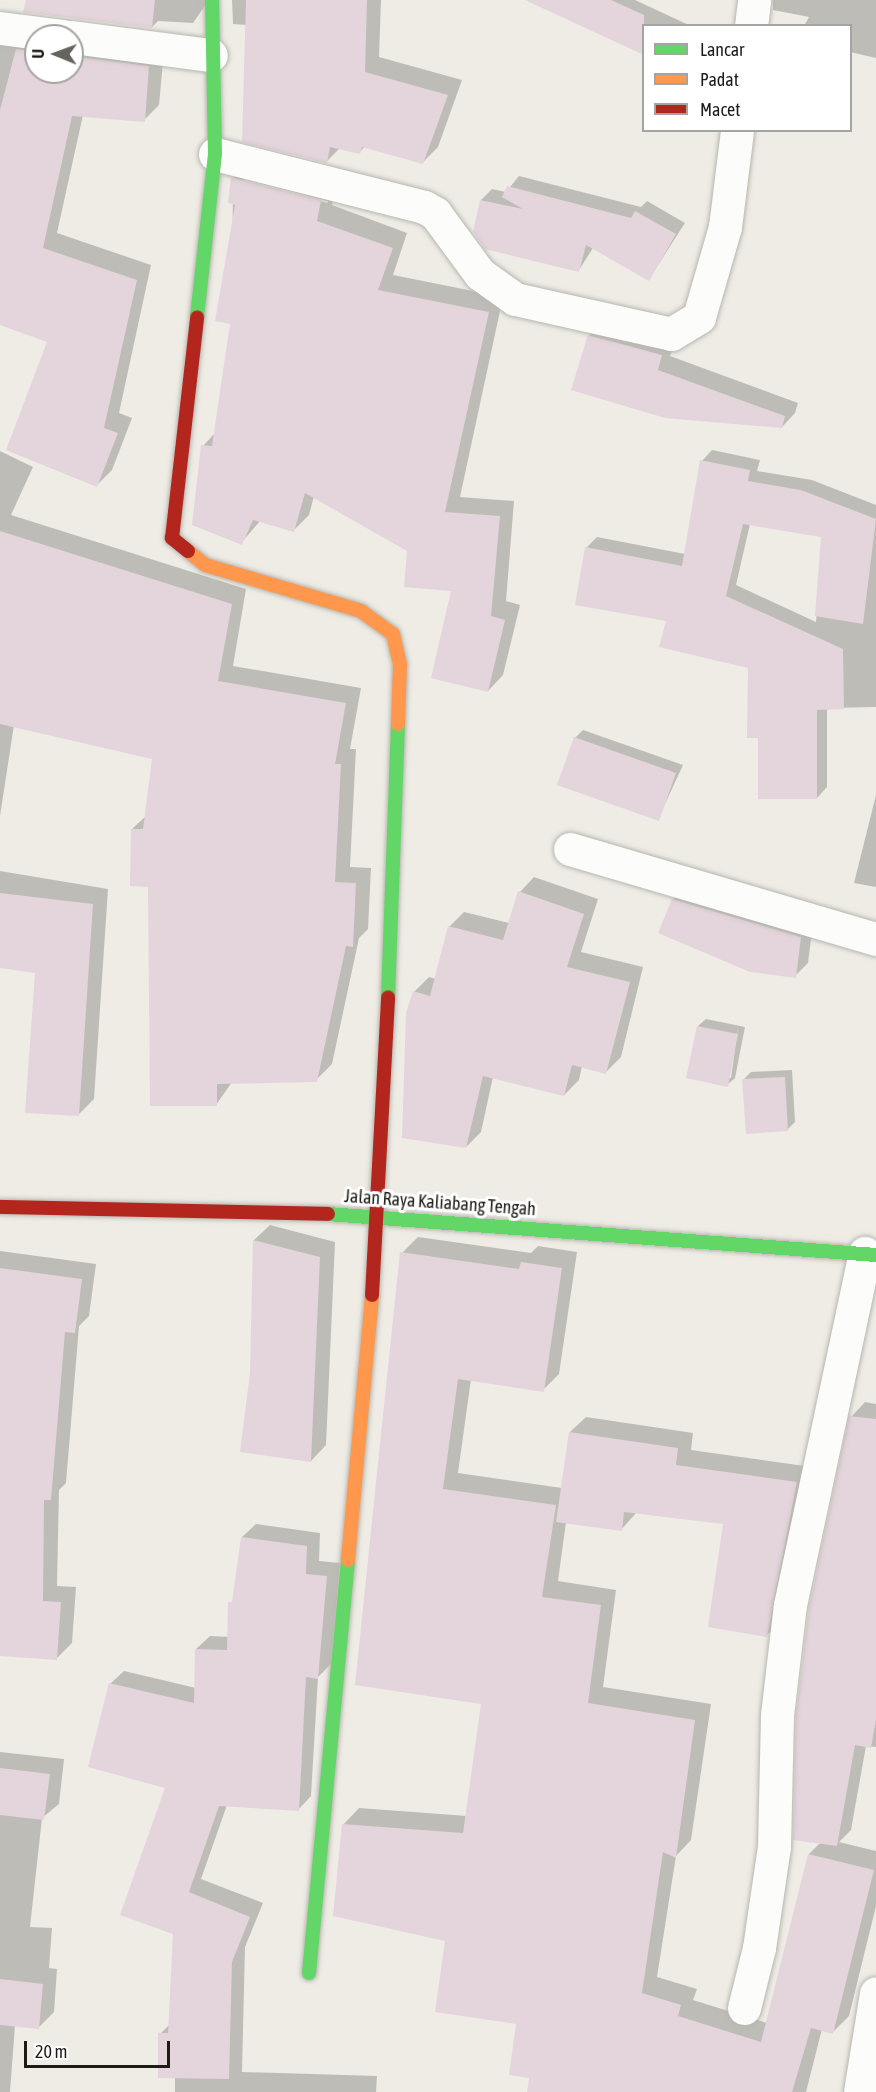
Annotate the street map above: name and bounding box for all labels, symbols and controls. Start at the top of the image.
north arrow [24,24,84,84]
legend [642,24,852,132]
text: Lancar [700,39,744,60]
text: U [29,49,47,59]
text: Padat [700,69,739,90]
text: Macet [700,99,740,120]
street label: Jalan Raya Kaliabang Tengah [343,1186,537,1220]
scale bar [27,2029,172,2067]
text: 20 m [35,2041,67,2062]

